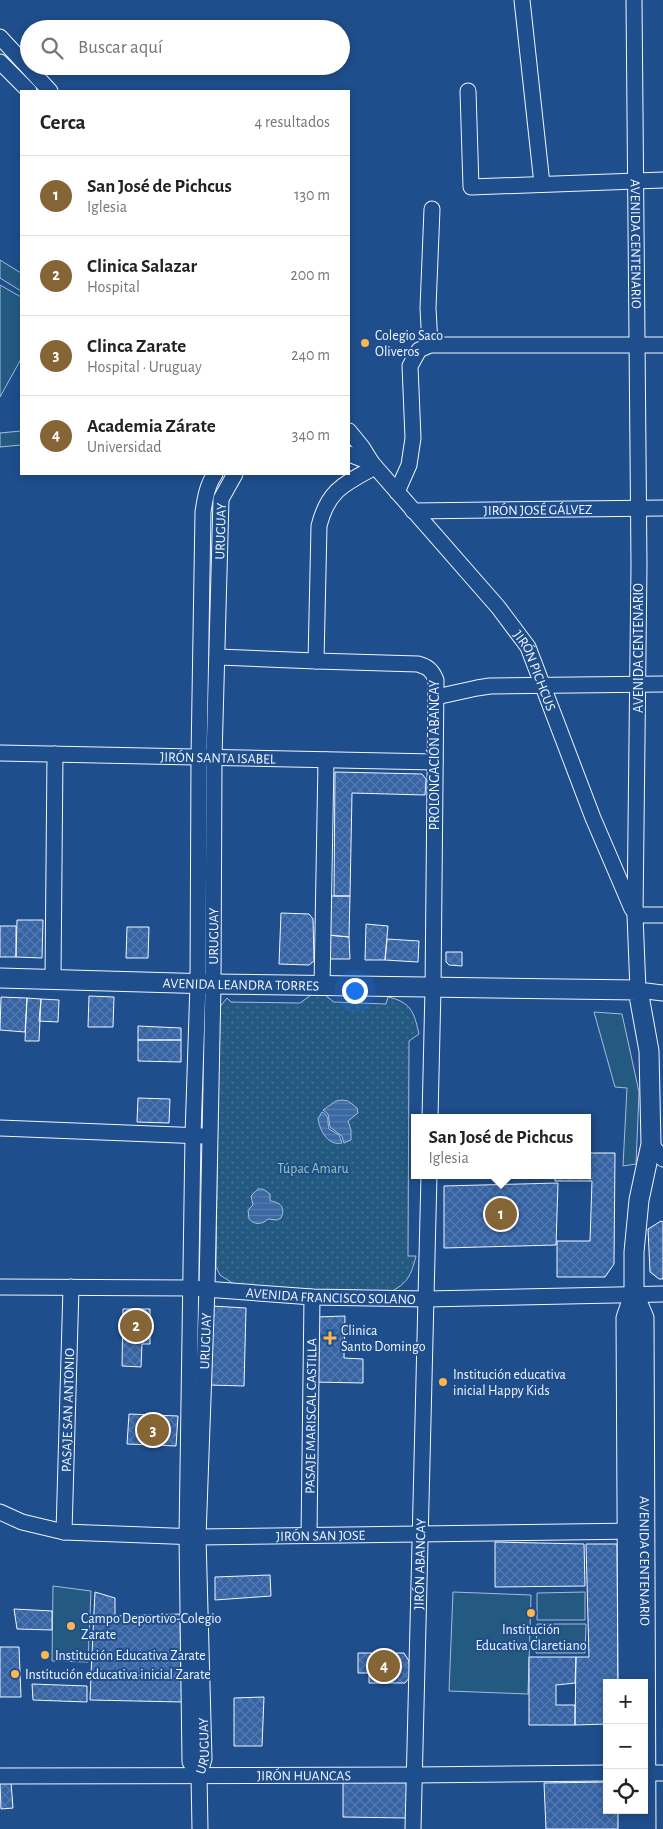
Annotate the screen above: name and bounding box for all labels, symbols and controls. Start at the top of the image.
search box [20,20,350,75]
icon: search [38,34,66,62]
text: Buscar aquí [78,38,163,57]
text: Cerca [40,112,86,133]
text: 4 resultados [255,114,330,130]
text: San José de Pichcus [87,177,232,196]
street label: AVENIDA CENTENARIO [628,179,643,309]
text: 1 [53,187,59,203]
text: 130 m [294,187,330,203]
text: Iglesia [87,199,127,215]
text: Clinica Salazar [87,257,197,276]
text: 2 [52,267,60,283]
text: 200 m [290,267,330,283]
text: Hospital [87,279,140,295]
place label: Colegio Saco Oliveros [375,329,443,359]
text: Clinca Zarate [87,337,186,356]
marker: Colegio Saco Oliveros [359,337,371,349]
text: 3 [53,347,59,363]
text: 240 m [291,347,330,363]
text: Hospital · Uruguay [87,359,202,375]
text: Academia Zárate [87,417,216,436]
text: 4 [52,427,60,443]
text: 340 m [292,427,330,443]
text: Universidad [87,439,162,455]
street label: JIRÓN JOSÉ GÁLVEZ [483,500,593,518]
street label: URUGUAY [213,502,229,560]
street label: AVENIDA CENTENARIO [632,583,646,713]
street label: JIRÓN PICHCUS [510,628,558,713]
street label: PROLONGACIÓN ABANCAY [425,679,442,830]
street label: JIRÓN SANTA ISABEL [160,748,276,767]
street label: URUGUAY [207,907,221,965]
street label: AVENIDA LEANDRA TORRES [162,977,319,993]
your location [342,978,368,1004]
popup [411,1114,591,1179]
text: San José de Pichcus [429,1128,573,1147]
text: Iglesia [429,1150,469,1166]
park label: Túpac Amaru [277,1162,349,1176]
pin: 1 [485,1195,517,1233]
street label: AVENIDA FRANCISCO SOLANO [245,1286,416,1307]
pin: 2 [120,1307,152,1345]
street label: URUGUAY [198,1312,214,1370]
place label: Clinica Santo Domingo [341,1324,426,1354]
marker: Clinica Santo Domingo [323,1331,337,1345]
street label: PASAJE MARISCAL CASTILLA [304,1338,319,1494]
street label: PASAJE SAN ANTONIO [60,1348,77,1472]
place label: Institución educativa inicial Happy Kids [453,1368,567,1398]
marker: Institución educativa inicial Happy Kids [437,1376,449,1388]
pin: 3 [137,1411,169,1449]
street label: AVENIDA CENTENARIO [637,1496,651,1626]
street label: JIRÓN ABANCAY [410,1518,429,1610]
street label: JIRÓN SAN JOSE [276,1527,366,1544]
marker: Institución Educativa Claretiano [525,1607,537,1619]
place label: Campo Deportivo-Colegio Zarate [81,1612,222,1642]
marker: Campo Deportivo-Colegio Zarate [65,1620,77,1632]
place label: Institución Educativa Claretiano [475,1623,587,1653]
pin: 4 [368,1647,400,1685]
marker: Institución Educativa Zarate [39,1649,51,1661]
place label: Institución Educativa Zarate [55,1649,206,1663]
marker: Institución educativa inicial Zarate [9,1668,21,1680]
place label: Institución educativa inicial Zarate [25,1668,211,1682]
map controls [603,1679,648,1814]
button: + [603,1679,648,1724]
street label: URUGUAY [194,1717,212,1776]
button: − [603,1724,648,1769]
street label: JIRÓN HUANCAS [257,1766,351,1783]
button: locate [603,1769,648,1814]

